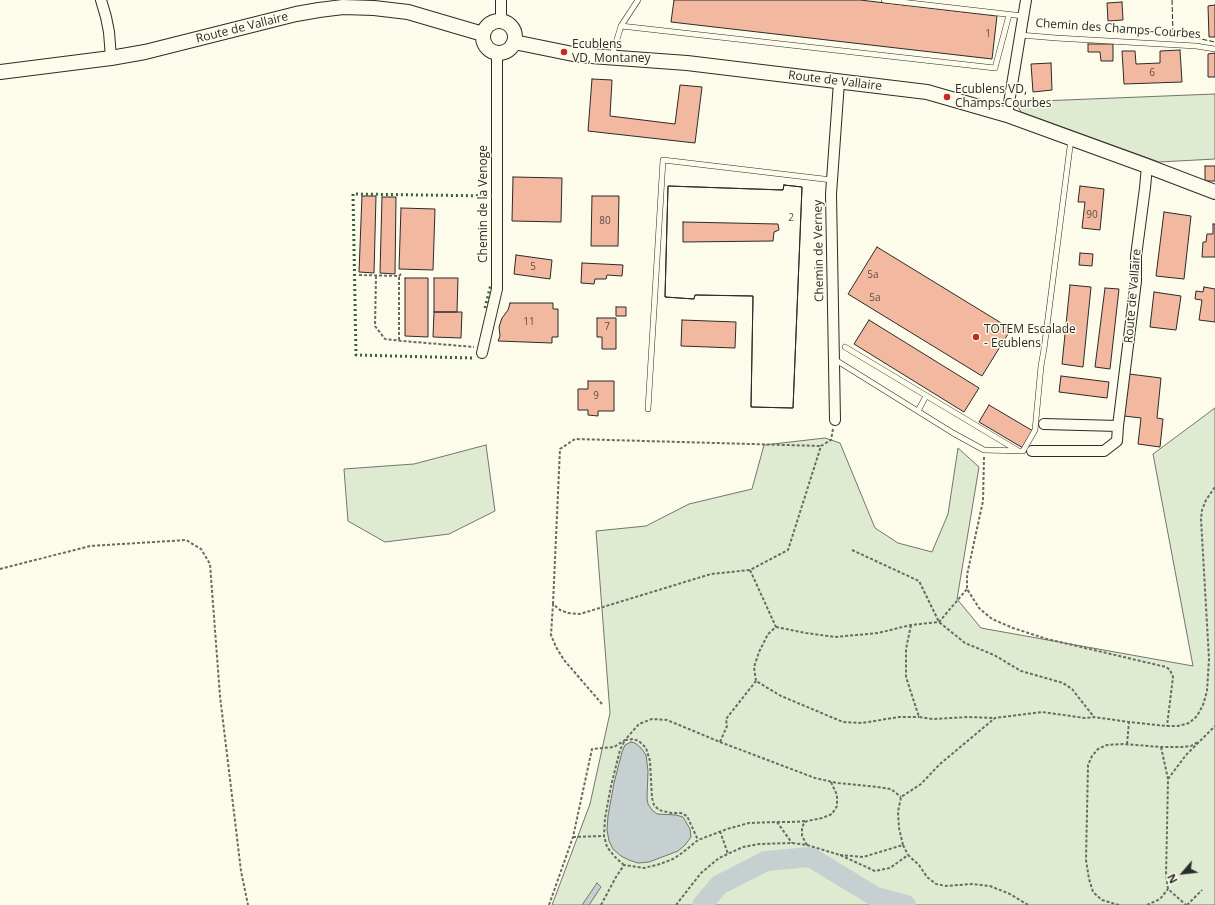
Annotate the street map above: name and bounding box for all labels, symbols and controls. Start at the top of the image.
street label: Route de Vallaire [194,10,290,46]
street label: Chemin des Champs-Courbes [1035,16,1201,42]
house number: 1 [985,28,991,40]
place label: Ecublens VD, Montaney [572,38,651,66]
marker: Ecublens VD, Montaney [559,47,569,57]
house number: 6 [1149,67,1155,79]
street label: Route de Vallaire [787,68,883,94]
place label: Ecublens VD, Champs-Courbes [955,83,1051,111]
marker: Ecublens VD, Champs-Courbes [942,92,952,102]
street label: Chemin de la Venoge [477,145,491,263]
street label: Chemin de Verney [811,200,827,302]
house number: 90 [1086,209,1098,221]
house number: 2 [788,212,794,224]
house number: 80 [599,215,611,227]
street label: Route de Vallaire [1122,248,1144,344]
house number: 5 [530,261,536,273]
house number: 5a [867,269,879,281]
house number: 5a [869,292,881,304]
house number: 11 [523,316,535,328]
house number: 7 [604,321,610,333]
place label: TOTEM Escalade - Ecublens [984,323,1076,351]
marker: TOTEM Escalade - Ecublens [971,332,981,342]
house number: 9 [593,390,599,402]
north arrow [1163,853,1203,893]
text: N [1163,871,1181,886]

